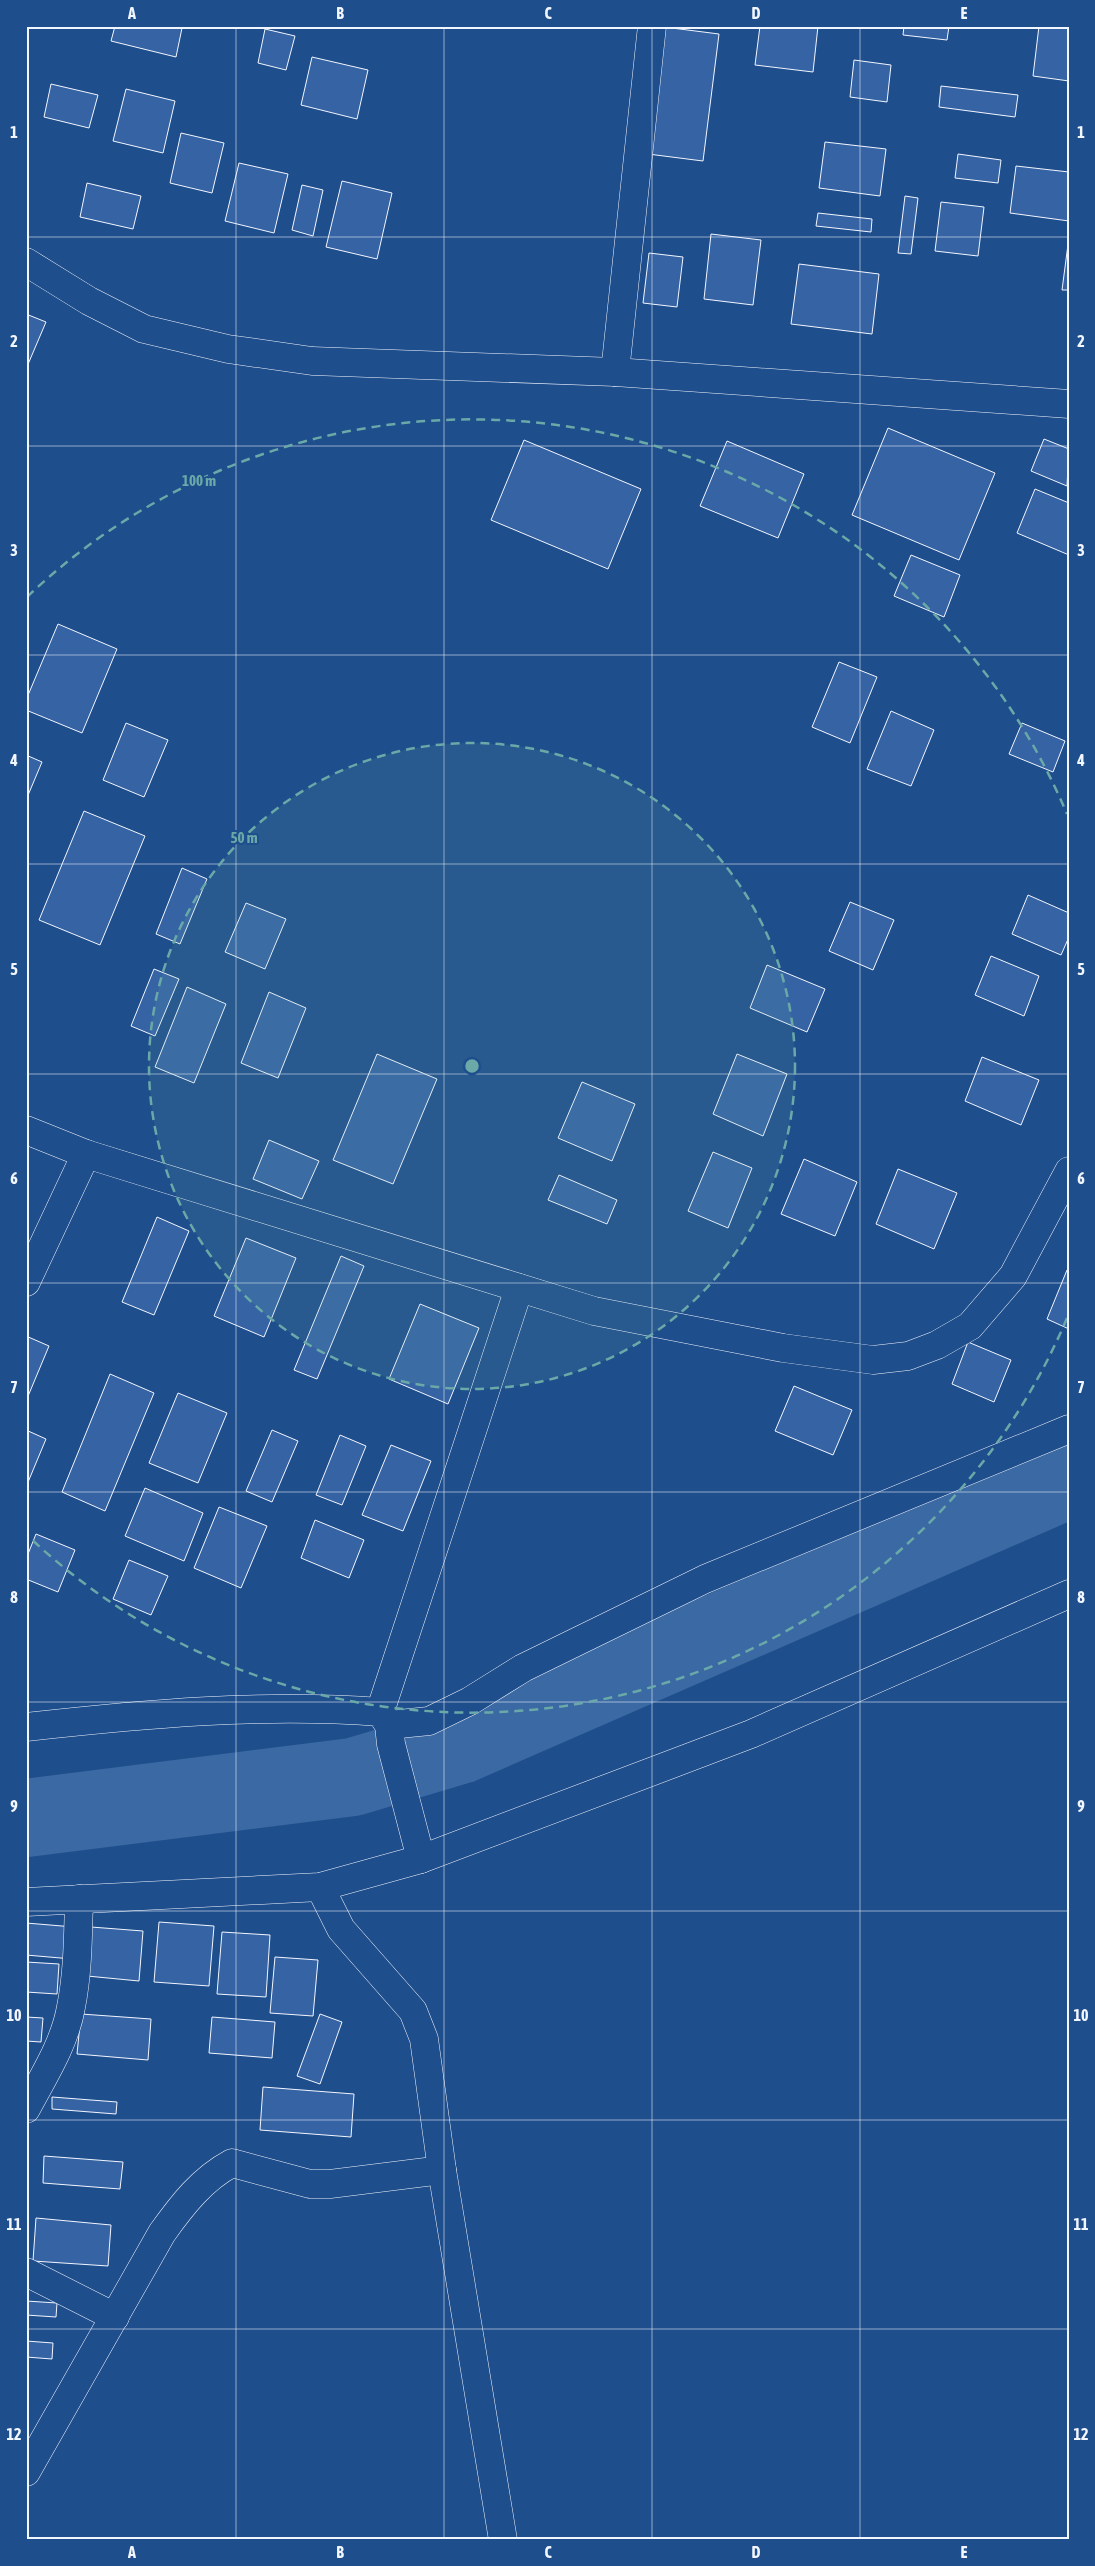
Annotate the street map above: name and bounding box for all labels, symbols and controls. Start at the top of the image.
text: A [127,4,136,22]
text: B [336,4,344,22]
text: C [544,4,552,22]
text: D [752,4,761,22]
text: E [961,4,968,22]
text: 1 [10,123,18,141]
text: 1 [1077,123,1085,141]
text: 2 [10,332,18,350]
text: 2 [1077,332,1085,350]
text: 100 m [182,472,216,489]
text: 3 [10,541,18,559]
text: 3 [1077,541,1085,559]
text: 4 [9,751,18,769]
text: 4 [1076,751,1085,769]
text: 50 m [231,829,258,846]
text: 5 [10,960,18,978]
text: 5 [1077,960,1085,978]
centre of rings [463,1057,481,1075]
text: 6 [10,1169,18,1187]
text: 6 [1077,1169,1085,1187]
text: 7 [10,1378,18,1396]
text: 7 [1077,1378,1085,1396]
text: 8 [10,1588,18,1606]
text: 8 [1077,1588,1085,1606]
text: 9 [10,1797,18,1815]
text: 9 [1077,1797,1085,1815]
text: 10 [6,2006,22,2024]
text: 10 [1073,2006,1089,2024]
text: 11 [6,2215,22,2233]
text: 11 [1073,2215,1089,2233]
text: 12 [6,2425,22,2443]
text: 12 [1073,2425,1089,2443]
text: A [127,2543,136,2561]
text: B [336,2543,344,2561]
text: C [544,2543,552,2561]
text: D [752,2543,761,2561]
text: E [961,2543,968,2561]

